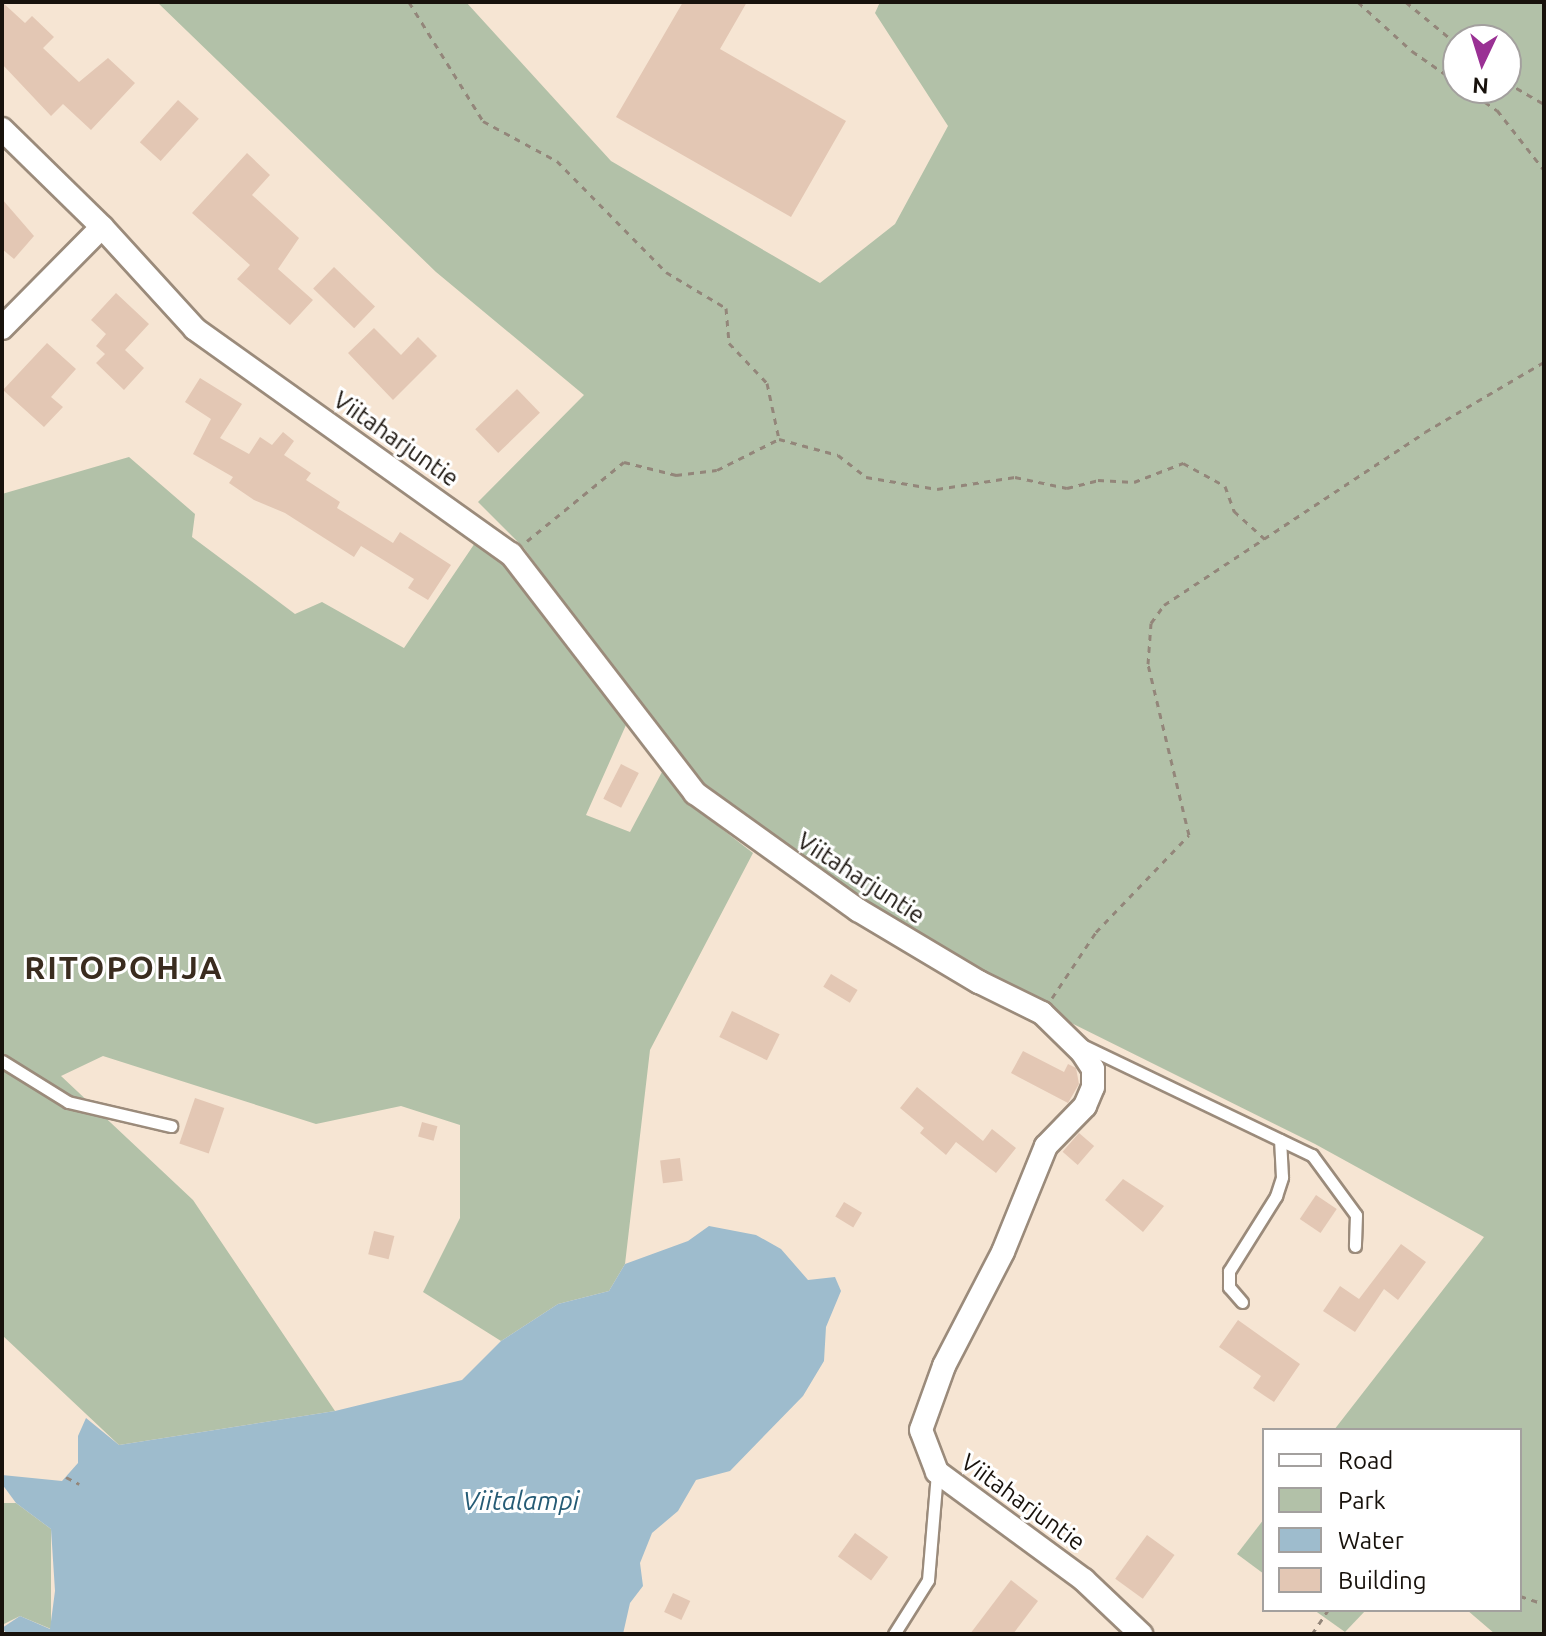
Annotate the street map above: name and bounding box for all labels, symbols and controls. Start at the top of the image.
north arrow [1442,24,1522,104]
text: N [1471,73,1490,99]
street label: Viitaharjuntie [328,385,464,493]
street label: Viitaharjuntie [792,826,930,930]
district label: RITOPOHJA [24,948,224,986]
legend [1262,1428,1522,1612]
street label: Viitaharjuntie [955,1447,1091,1557]
text: Road [1338,1447,1393,1474]
water label: Viitalampi [463,1485,579,1517]
text: Park [1338,1487,1386,1514]
text: Water [1338,1527,1404,1554]
text: Building [1338,1567,1426,1594]

